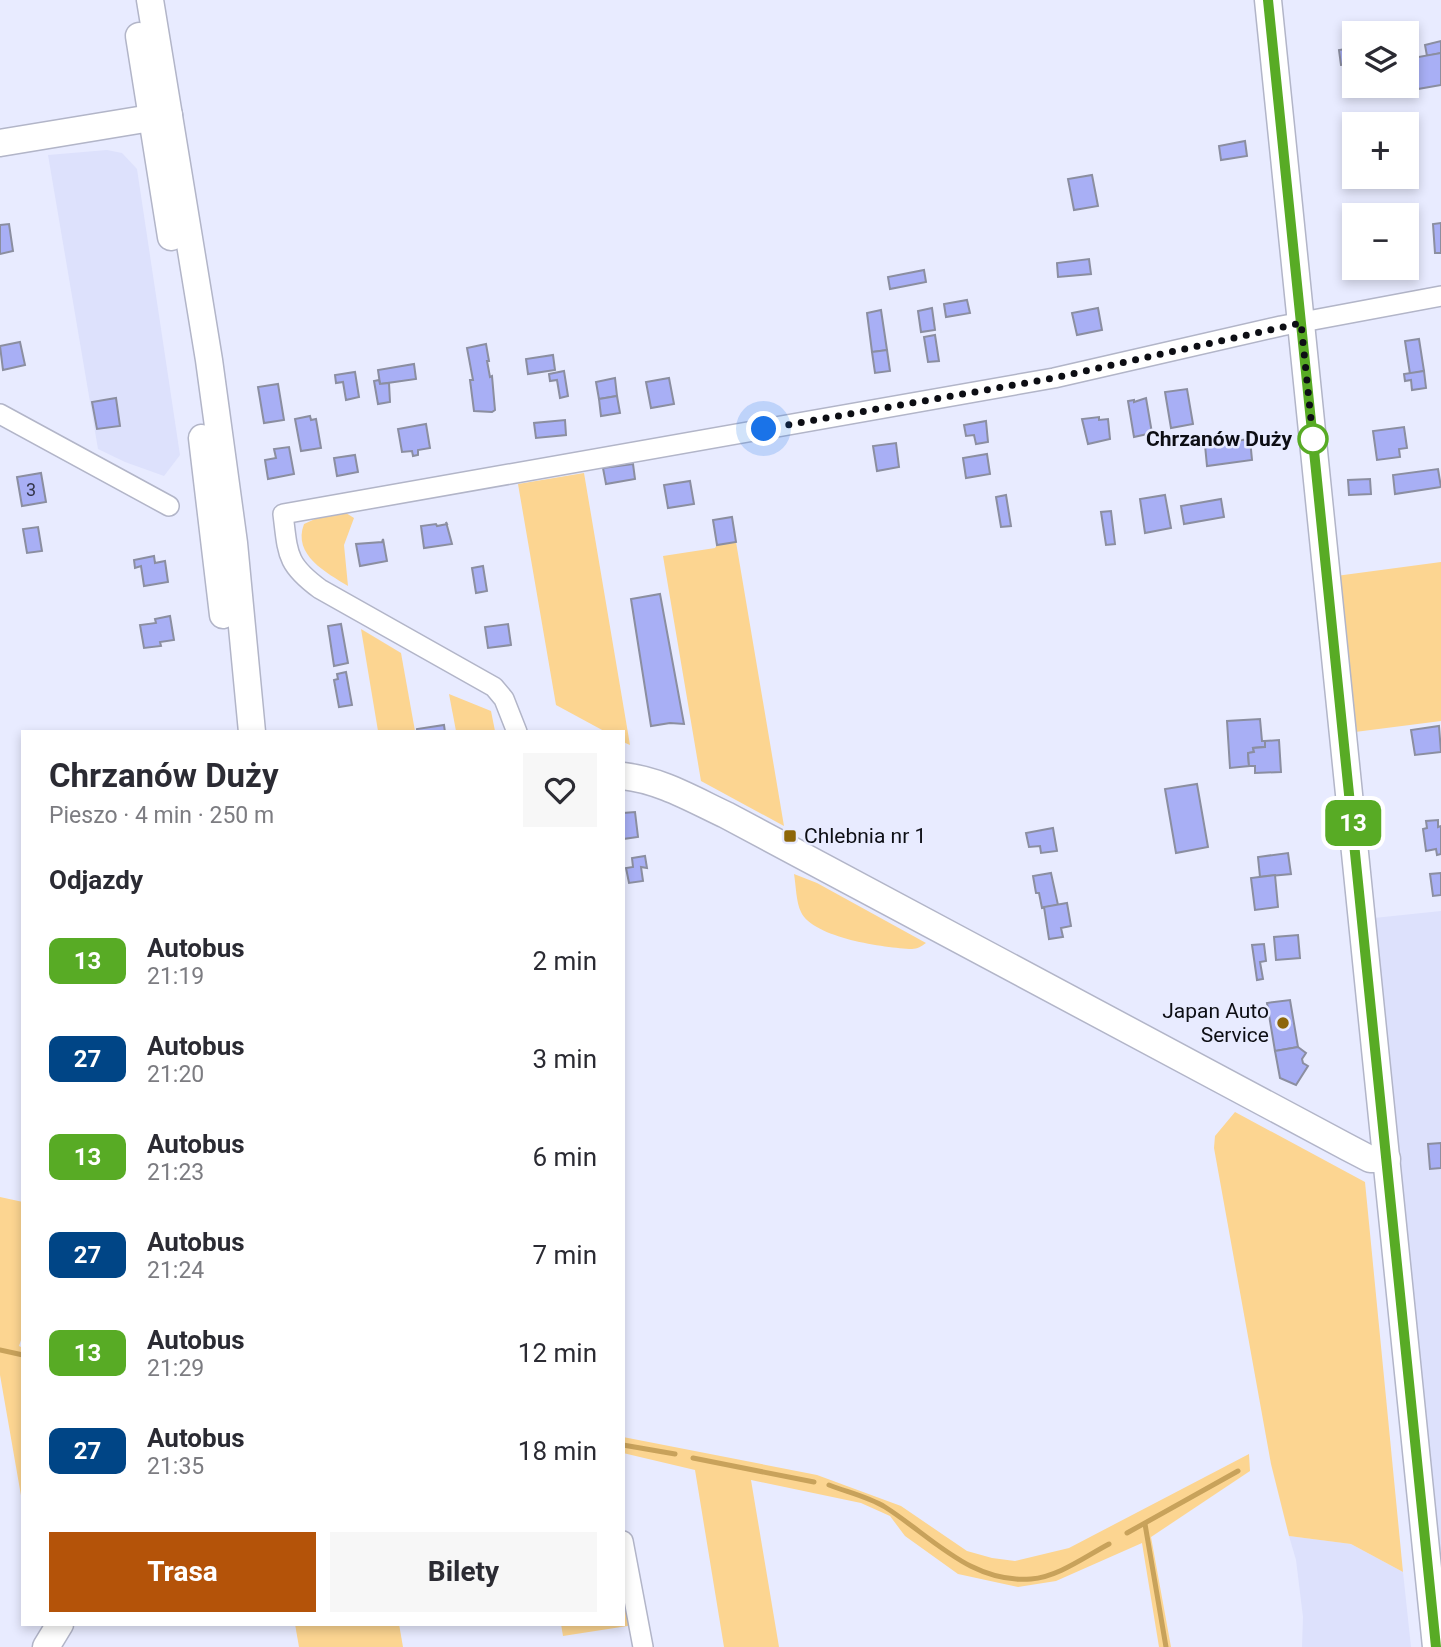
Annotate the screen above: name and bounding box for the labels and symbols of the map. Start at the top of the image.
your location [746,411,781,446]
marker: Chrzanów Duży [1298,424,1328,454]
place label: Chrzanów Duży [1146,427,1292,451]
house number: 3 [26,479,36,500]
line badge: 13 [1322,800,1384,846]
place label: Chlebnia nr 1 [804,824,926,848]
marker: Chlebnia nr 1 [782,828,798,844]
place label: Japan Auto Service [1162,999,1269,1047]
marker: Japan Auto Service [1275,1015,1291,1031]

